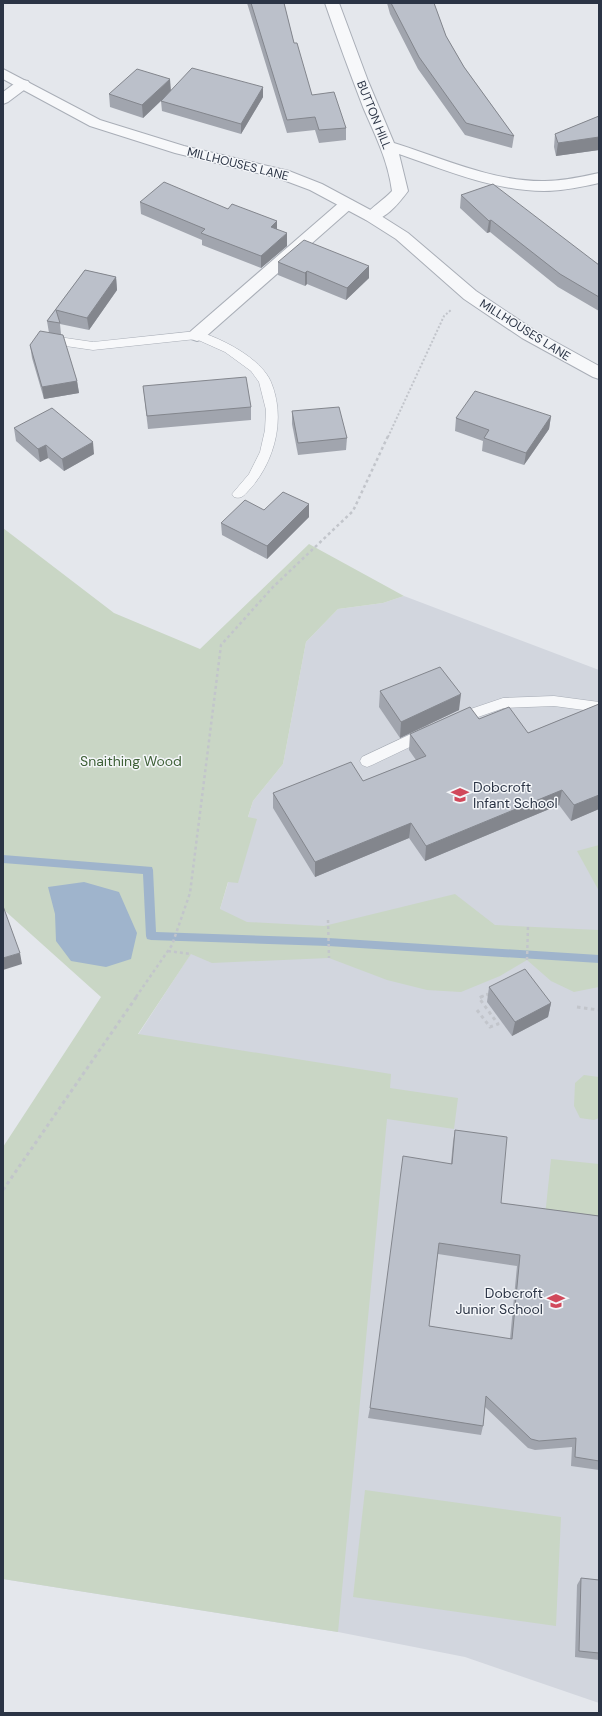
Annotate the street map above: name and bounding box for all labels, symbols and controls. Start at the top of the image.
street label: BUTTON HILL [353,78,395,152]
street label: MILLHOUSES LANE [186,144,291,184]
street label: MILLHOUSES LANE [477,296,574,364]
park label: Snaithing Wood [80,752,182,770]
place label: Dobcroft Infant School [473,778,558,812]
school or university icon: Dobcroft Infant School [450,785,470,805]
place label: Dobcroft Junior School [455,1284,543,1318]
school or university icon: Dobcroft Junior School [546,1291,566,1311]

